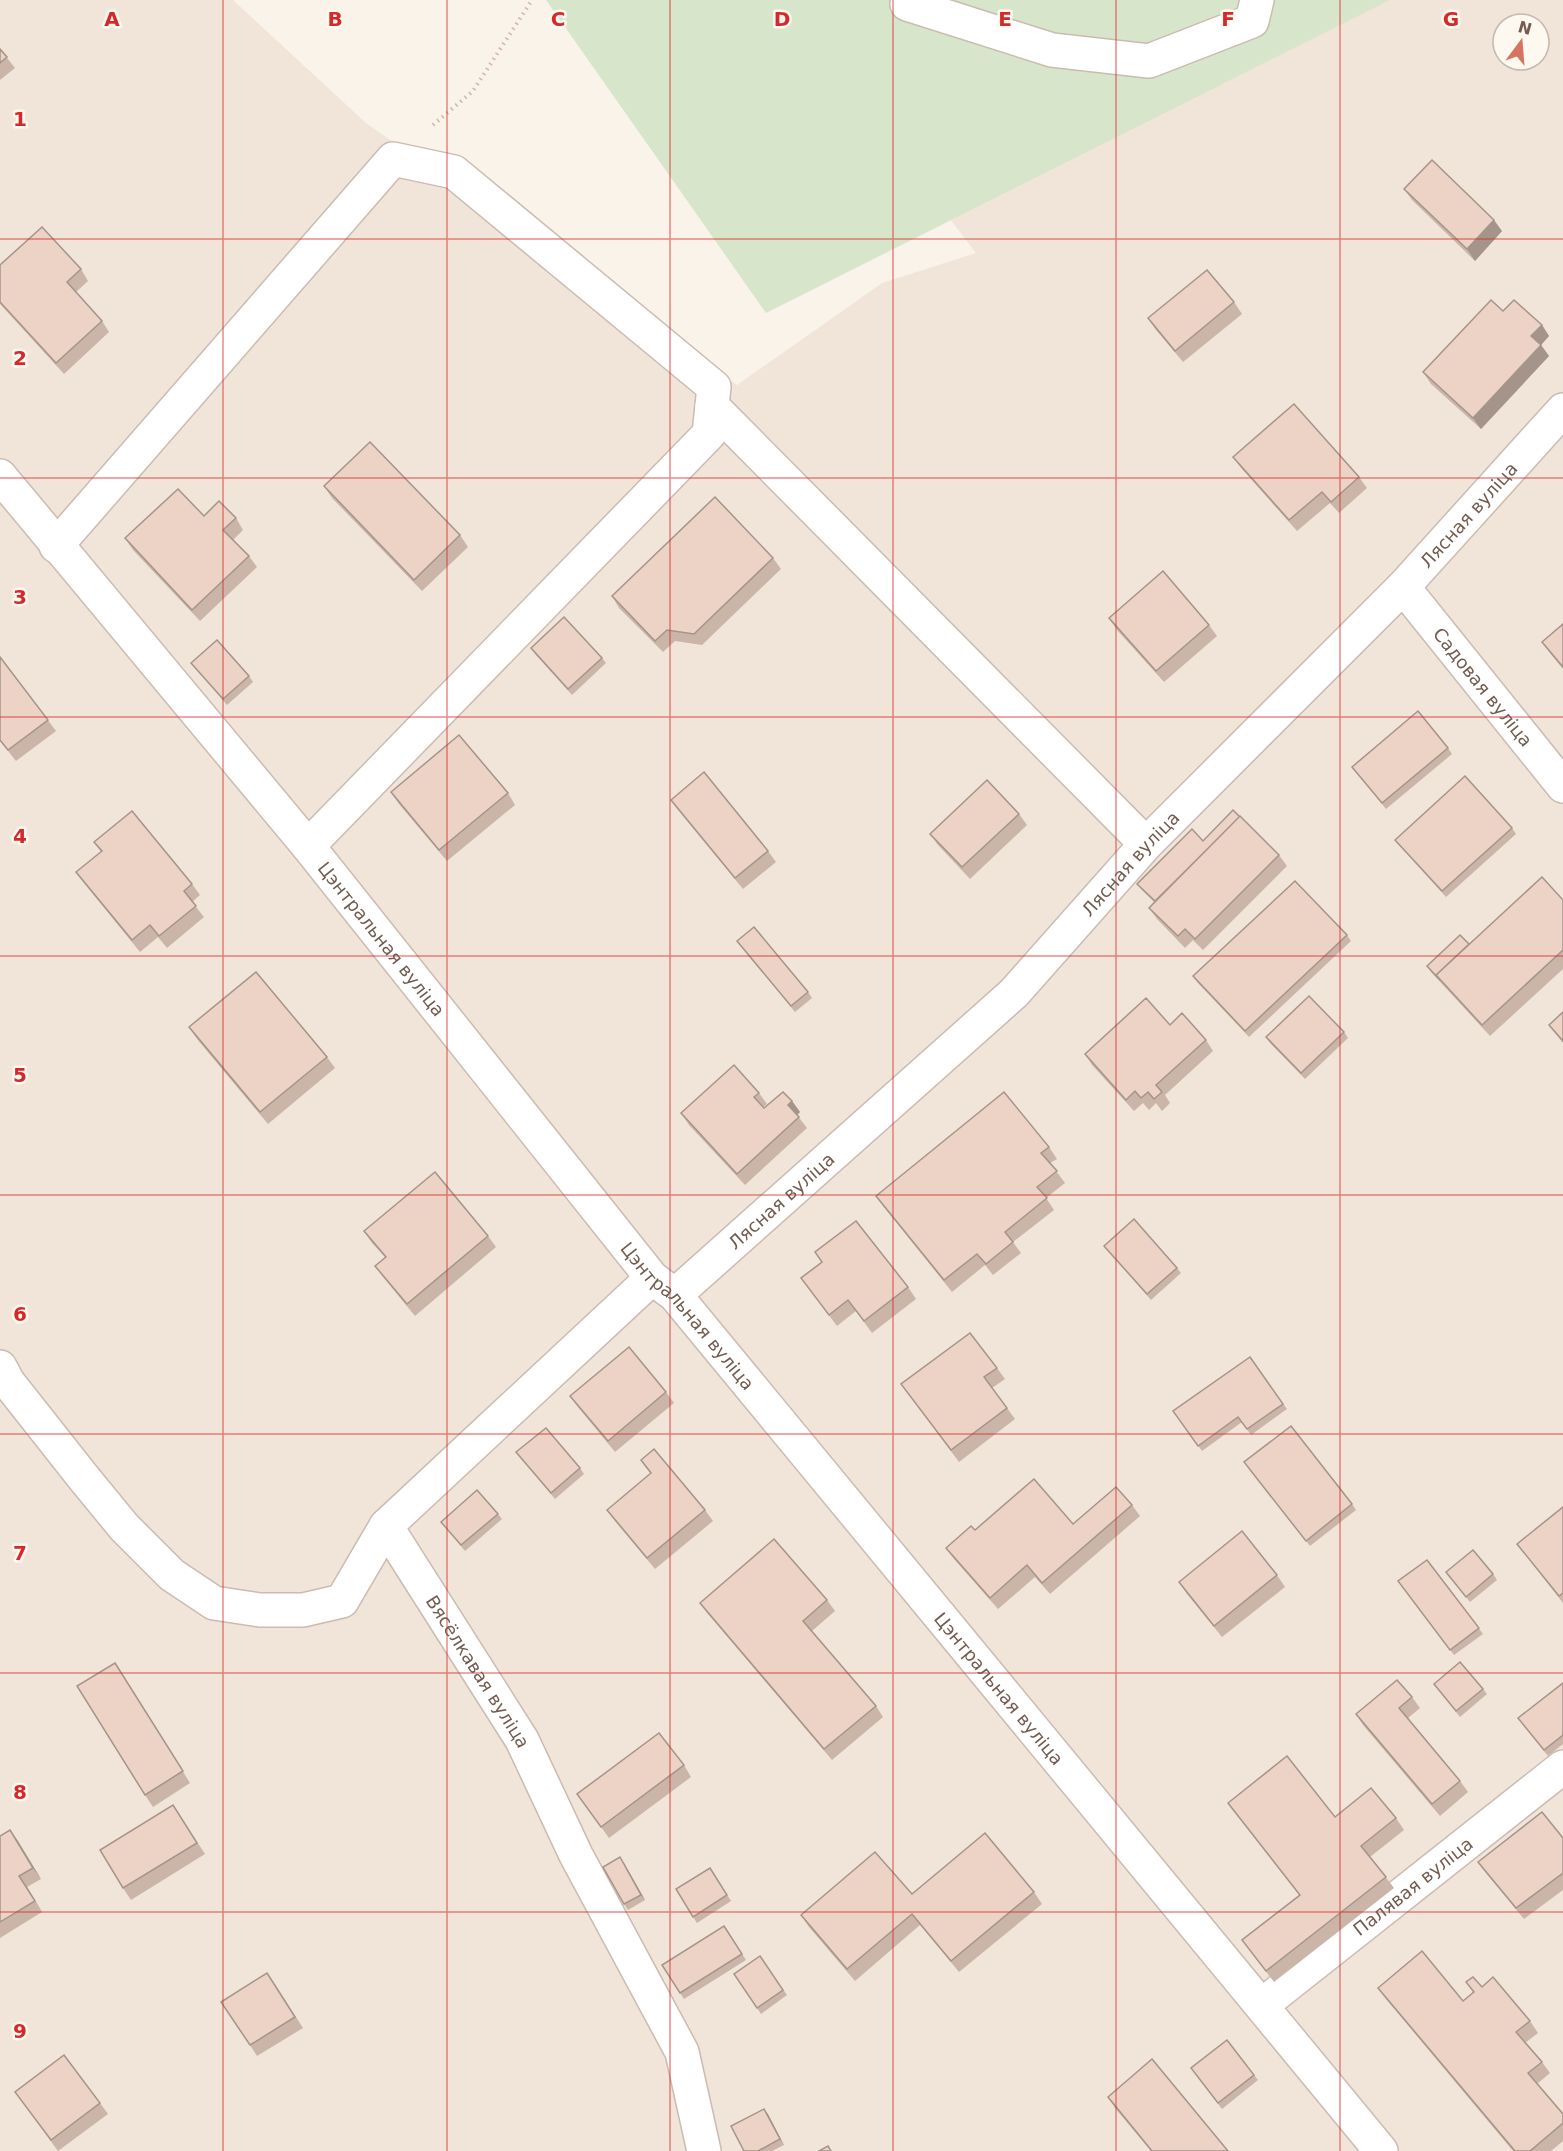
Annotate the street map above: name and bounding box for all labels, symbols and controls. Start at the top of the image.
text: A [104,7,120,31]
text: B [327,7,343,31]
text: C [551,7,565,31]
text: D [774,7,790,31]
text: E [998,7,1012,31]
text: F [1221,7,1235,31]
text: G [1443,7,1459,31]
north arrow [1491,12,1551,72]
text: N [1516,17,1534,39]
text: 1 [13,107,27,131]
text: 2 [13,346,27,370]
street label: Лясная вуліца [1415,458,1521,572]
text: 3 [13,585,27,609]
street label: Садовая вуліца [1429,623,1537,750]
street label: Лясная вуліца [1077,807,1183,920]
text: 4 [13,824,27,848]
street label: Цэнтральная вуліца [314,857,450,1020]
text: 5 [13,1063,27,1087]
street label: Лясная вуліца [724,1148,838,1253]
street label: Цэнтральная вуліца [617,1238,759,1394]
text: 6 [13,1302,27,1326]
text: 7 [13,1541,27,1565]
street label: Вясёлкавая вуліца [422,1591,535,1751]
street label: Цэнтральная вуліца [930,1608,1068,1769]
text: 8 [13,1780,27,1804]
street label: Палявая вуліца [1349,1832,1476,1939]
text: 9 [13,2019,27,2043]

